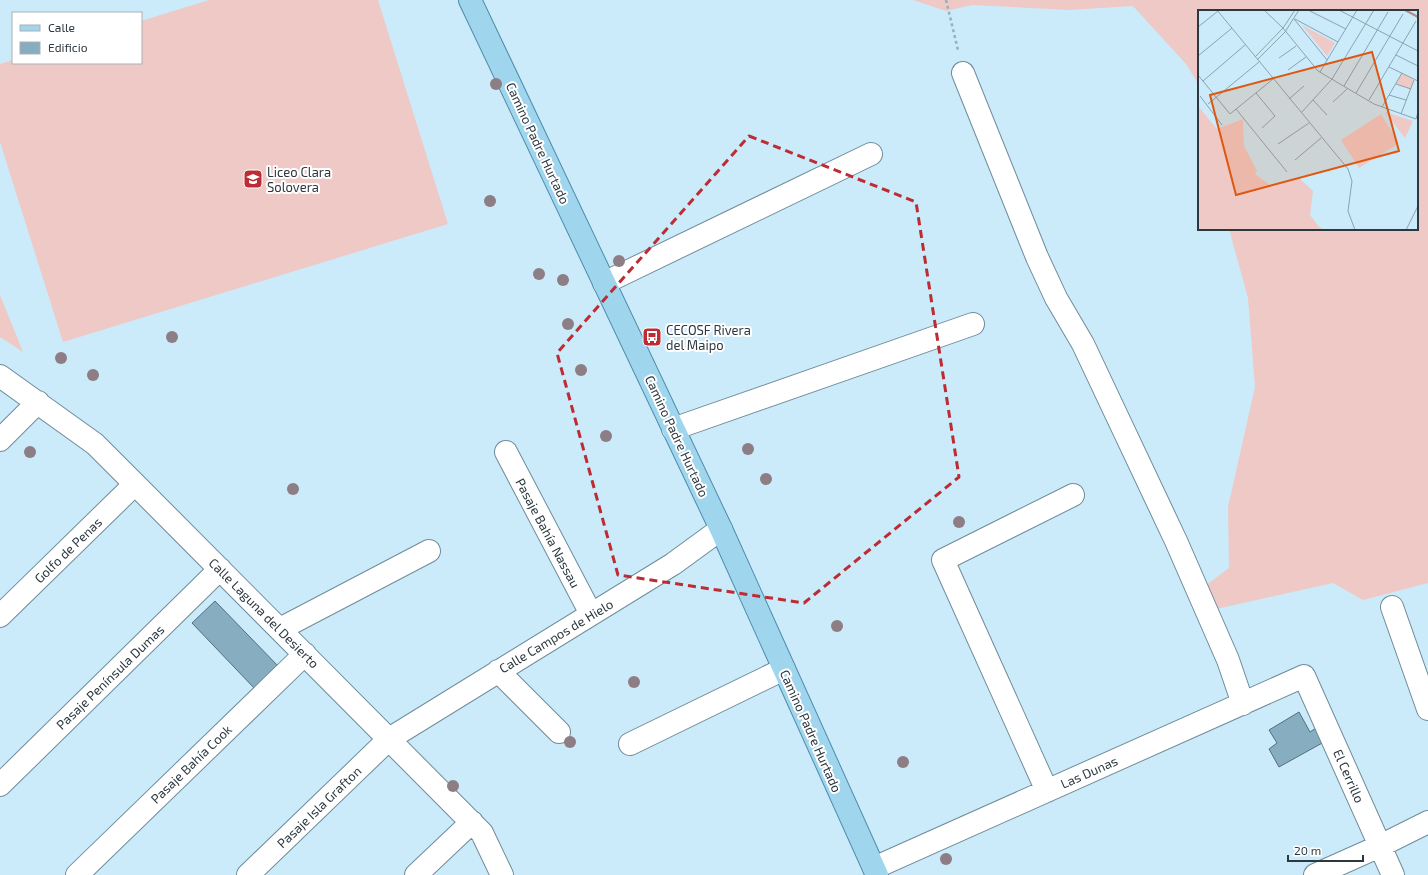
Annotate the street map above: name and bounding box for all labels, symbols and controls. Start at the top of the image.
inset map [1198,10,1418,230]
legend [12,12,142,64]
text: Calle [48,20,75,34]
text: Edificio [48,40,88,54]
street label: Camino Padre Hurtado [503,80,573,206]
place label: Liceo Clara Solovera [267,164,331,195]
school or university icon: Liceo Clara Solovera [242,168,264,190]
place label: CECOSF Rivera del Maipo [666,322,751,353]
bus stop icon: CECOSF Rivera del Maipo [641,326,663,348]
street label: Camino Padre Hurtado [642,373,712,499]
street label: Pasaje Bahía Nassau [512,476,584,590]
street label: Golfo de Penas [31,514,105,586]
street label: Calle Laguna del Desierto [206,555,322,671]
street label: Calle Campos de Hielo [496,596,616,676]
street label: Pasaje Península Dumas [53,621,167,733]
street label: Camino Padre Hurtado [777,667,845,795]
street label: Pasaje Bahía Cook [147,721,235,807]
street label: El Cerrillo [1330,747,1368,805]
street label: Las Dunas [1058,752,1120,792]
street label: Pasaje Isla Grafton [274,763,364,851]
scale bar [1288,837,1363,863]
text: 20 m [1294,843,1321,857]

